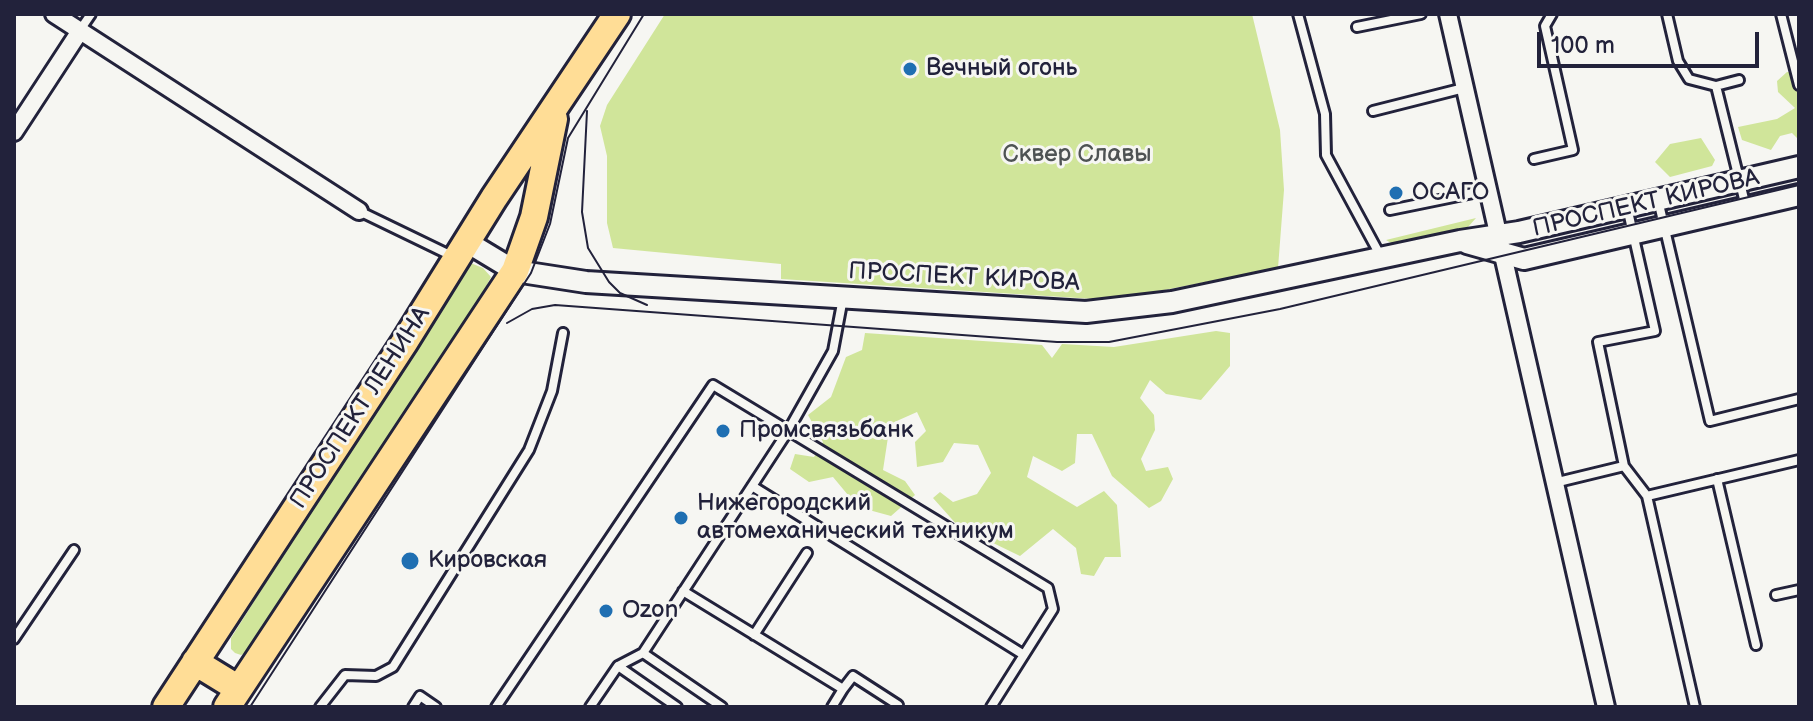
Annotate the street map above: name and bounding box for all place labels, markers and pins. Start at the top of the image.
place label: Вечный огонь [926,55,1077,83]
marker: Вечный огонь [901,60,919,78]
place label: ОСАГО [1412,179,1489,207]
marker: ОСАГО [1387,184,1405,202]
place label: Промсвязьбанк [739,417,914,445]
marker: Промсвязьбанк [714,422,732,440]
place label: Нижегородский автомеханический техникум [697,490,1014,546]
marker: Нижегородский автомеханический техникум [672,509,690,527]
place label: Кировская [428,547,547,575]
marker: Кировская [399,550,421,572]
place label: Ozon [622,597,678,625]
marker: Ozon [597,602,615,620]

